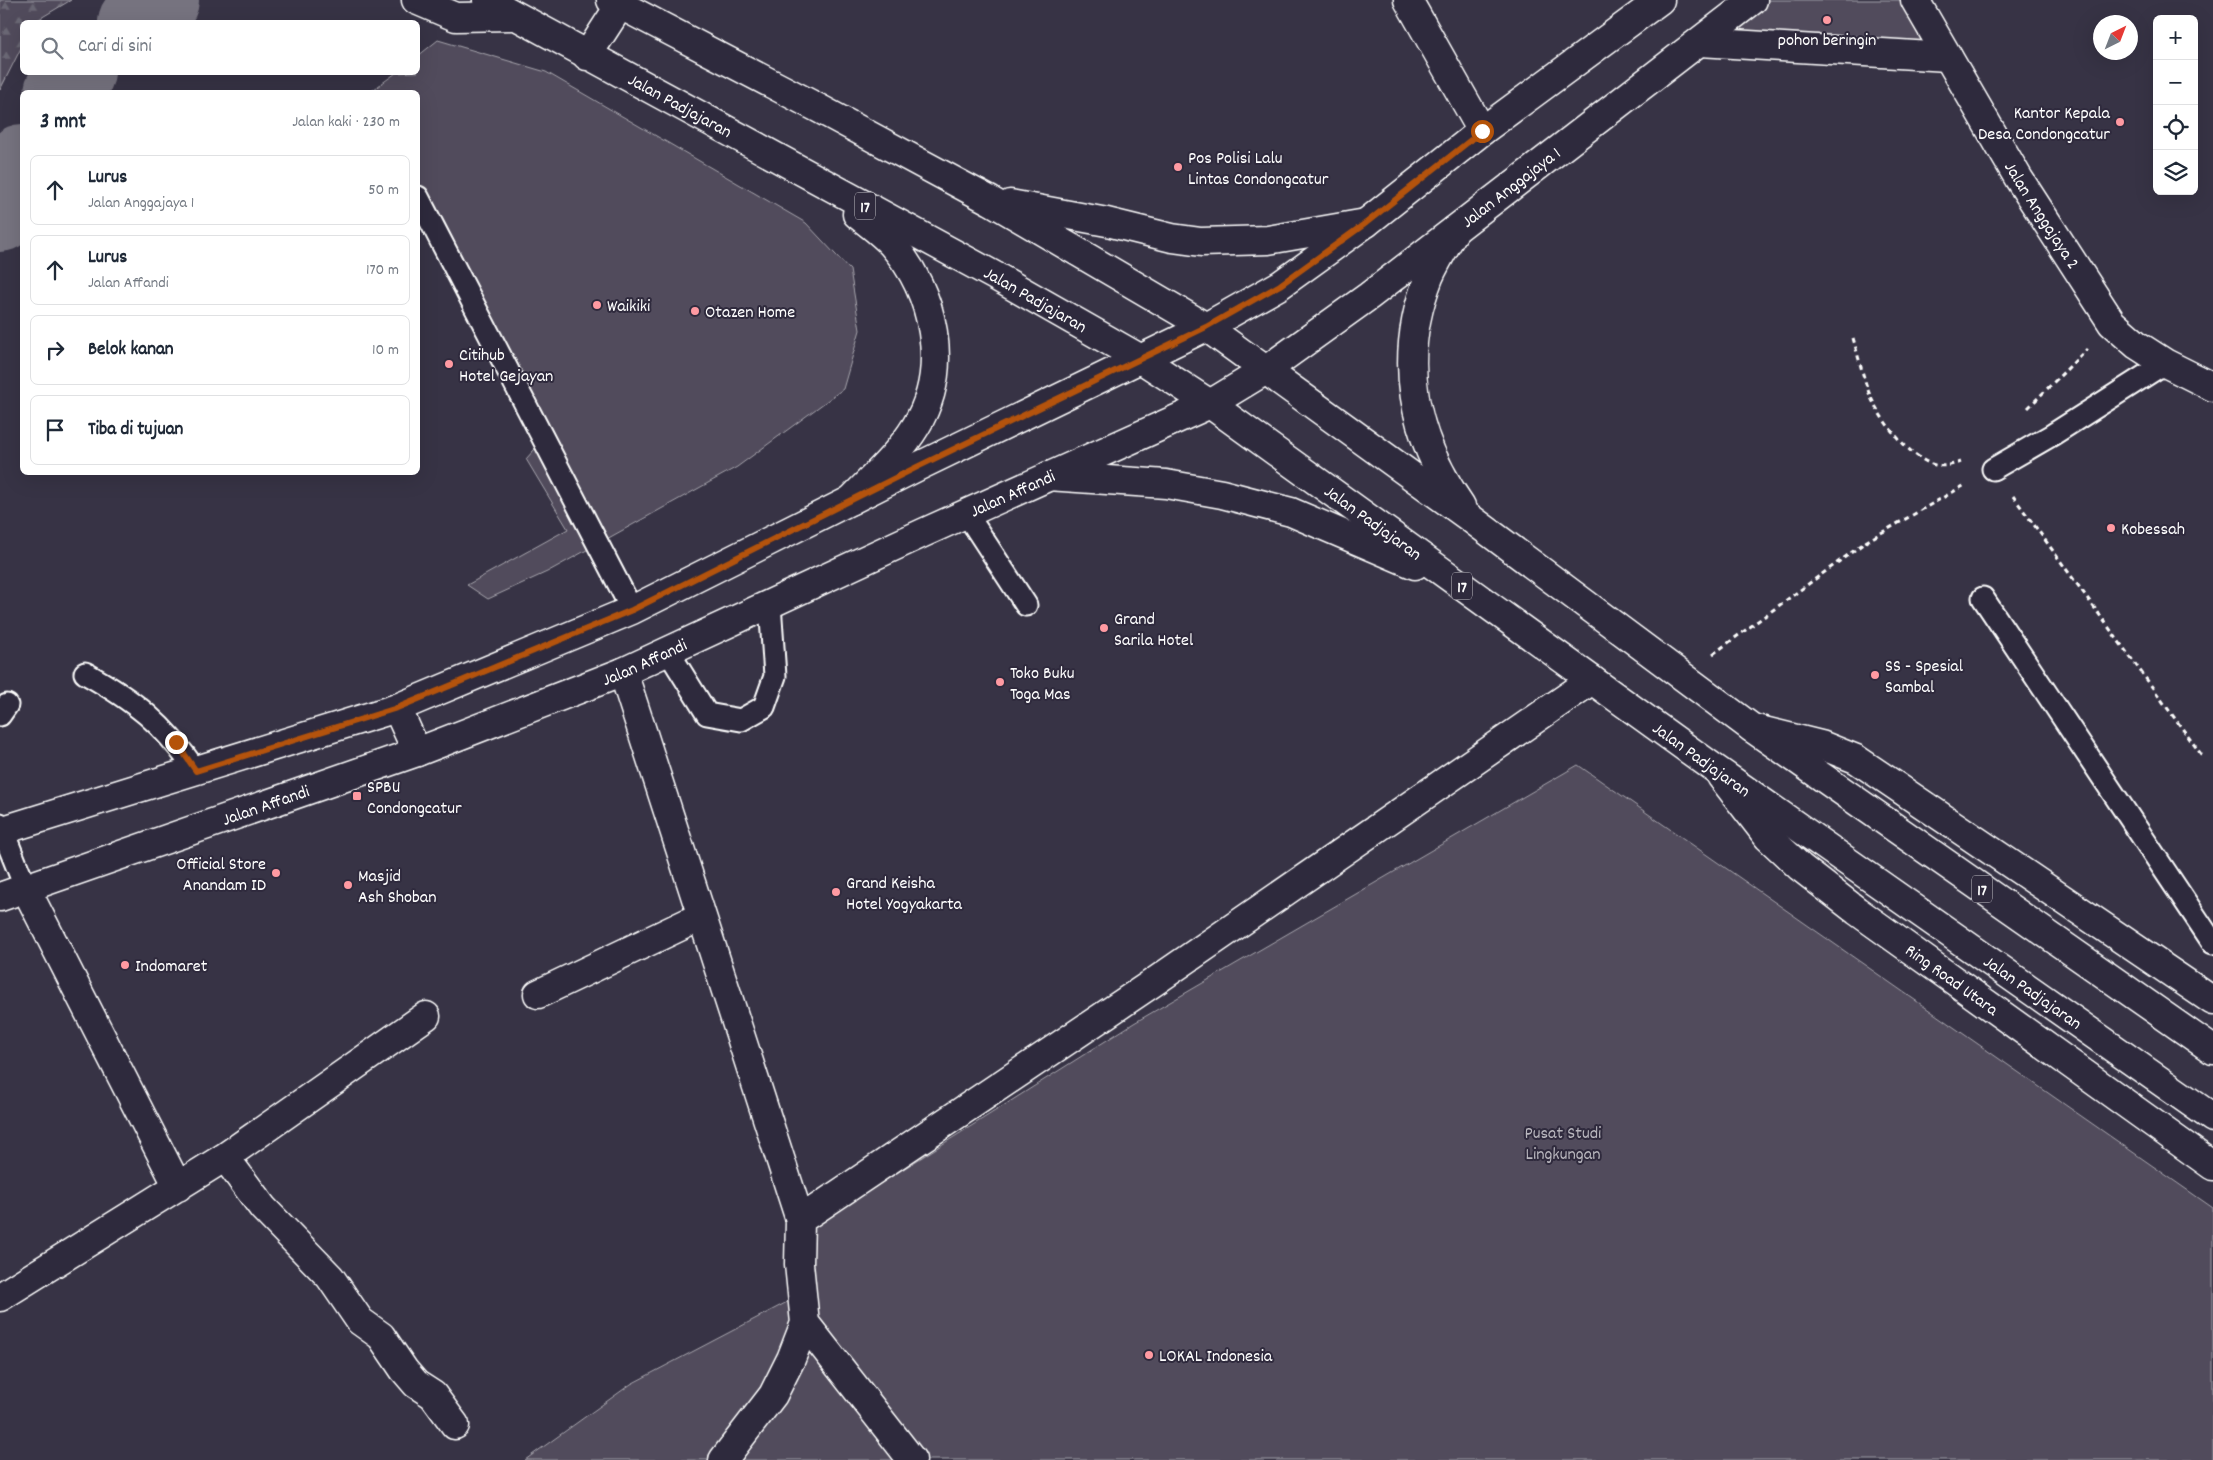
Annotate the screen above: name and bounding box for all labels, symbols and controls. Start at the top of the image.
marker: pohon beringin [1821,14,1833,26]
north arrow [2093,15,2138,60]
map controls [2153,15,2198,195]
button: + [2153,15,2198,60]
search box [20,20,420,75]
place label: pohon beringin [1778,29,1876,54]
icon: search [38,34,66,62]
text: Cari di sini [78,34,152,61]
button: − [2153,60,2198,105]
street label: Jalan Padjajaran [623,69,736,146]
place label: Kantor Kepala Desa Condongcatur [1978,102,2111,148]
button: locate [2153,105,2198,150]
text: 3 mnt [40,108,86,138]
text: Jalan kaki · 230 m [292,111,400,134]
marker: Kantor Kepala Desa Condongcatur [2114,116,2126,128]
route start [1471,120,1494,143]
street label: Jalan Anggajaya 1 [1457,142,1567,235]
place label: Pos Polisi Lalu Lintas Condongcatur [1188,147,1329,193]
button: layers [2153,150,2198,195]
street label: Jalan Anggajaya 2 [1997,158,2084,275]
marker: Pos Polisi Lalu Lintas Condongcatur [1172,161,1184,173]
text: Lurus [88,165,127,192]
icon: ahead [41,176,69,204]
text: 50 m [368,179,399,202]
text: Jalan Anggajaya 1 [88,192,194,215]
road number: 17 [855,192,875,220]
text: Lurus [88,245,127,272]
icon: ahead [41,256,69,284]
text: 170 m [366,259,399,282]
street label: Jalan Padjajaran [978,262,1091,341]
text: Jalan Affandi [88,272,169,295]
place label: Waikiki [607,295,650,320]
marker: Waikiki [591,299,603,311]
place label: Otazen Home [705,301,795,326]
marker: Otazen Home [689,305,701,317]
icon: right [41,336,69,364]
text: Belok kanan [88,337,174,364]
text: 10 m [372,339,399,362]
place label: Citihub Hotel Gejayan [459,344,553,390]
marker: Citihub Hotel Gejayan [443,358,455,370]
icon: arrive [41,416,69,444]
text: Tiba di tujuan [88,417,183,444]
street label: Jalan Affandi [967,465,1060,525]
street label: Jalan Padjajaran [1318,480,1426,568]
place label: Kobessah [2121,518,2185,543]
marker: Kobessah [2105,522,2117,534]
road number: 17 [1452,572,1472,600]
place label: Grand Sarila Hotel [1114,608,1194,654]
marker: Grand Sarila Hotel [1098,622,1110,634]
street label: Jalan Affandi [599,634,692,694]
place label: SS - Spesial Sambal [1885,655,1964,701]
place label: Toko Buku Toga Mas [1010,662,1075,708]
marker: SS - Spesial Sambal [1869,669,1881,681]
marker: Toko Buku Toga Mas [994,676,1006,688]
street label: Jalan Padjajaran [1646,717,1754,805]
route end [165,731,188,754]
place label: SPBU Condongcatur [367,776,462,822]
street label: Jalan Affandi [219,780,313,834]
marker: SPBU Condongcatur [351,790,363,802]
place label: Official Store Anandam ID [176,853,266,899]
place label: Masjid Ash Shoban [358,865,437,911]
marker: Official Store Anandam ID [270,867,282,879]
place label: Grand Keisha Hotel Yogyakarta [846,872,963,918]
road number: 17 [1972,876,1992,902]
marker: Masjid Ash Shoban [342,879,354,891]
marker: Grand Keisha Hotel Yogyakarta [830,886,842,898]
street label: Ring Road Utara [1899,939,2003,1024]
street label: Jalan Padjajaran [1977,951,2086,1037]
place label: Indomaret [135,955,208,980]
marker: Indomaret [119,959,131,971]
park label: Pusat Studi Lingkungan [1525,1122,1601,1168]
place label: LOKAL Indonesia [1159,1345,1273,1370]
marker: LOKAL Indonesia [1143,1349,1155,1361]

